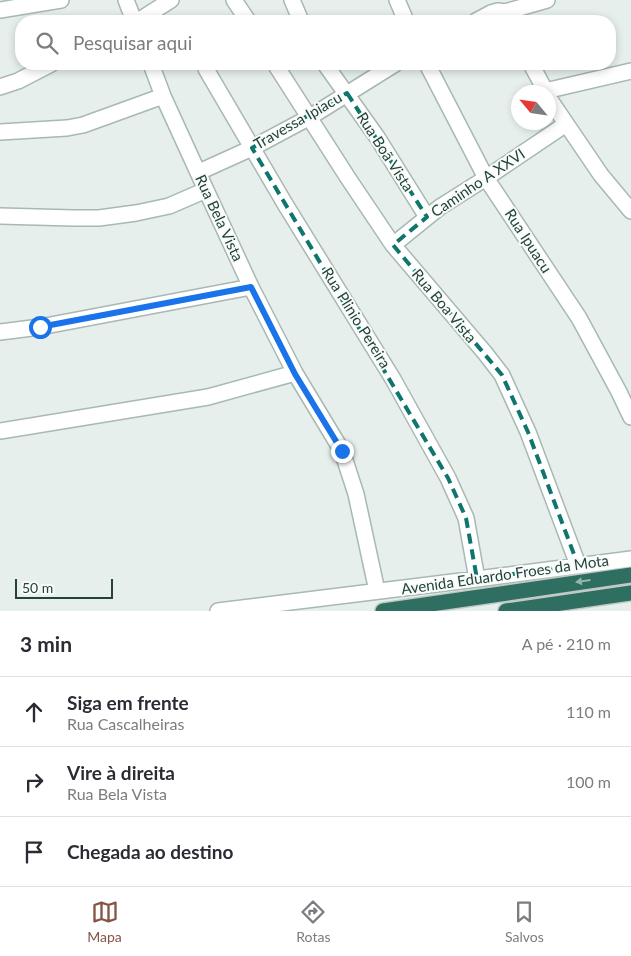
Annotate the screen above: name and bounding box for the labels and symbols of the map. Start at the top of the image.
north arrow [511,85,556,130]
street label: Travessa Ipiacu [250,88,345,153]
street label: Rua Boã Vista [354,109,418,194]
street label: Caminho A XXVI [427,144,528,220]
street label: Rua Bela Vista [192,171,248,264]
street label: Rua Ipuacu [502,205,556,276]
street label: Rua Plinio Pereira [319,264,395,371]
street label: Rua Boa Vista [409,265,481,346]
route start [29,316,52,339]
route end [331,440,354,463]
street label: Avenida Eduardo Froes da Mota [400,551,610,598]
scale bar [15,576,112,599]
one-way arrow [574,577,590,585]

